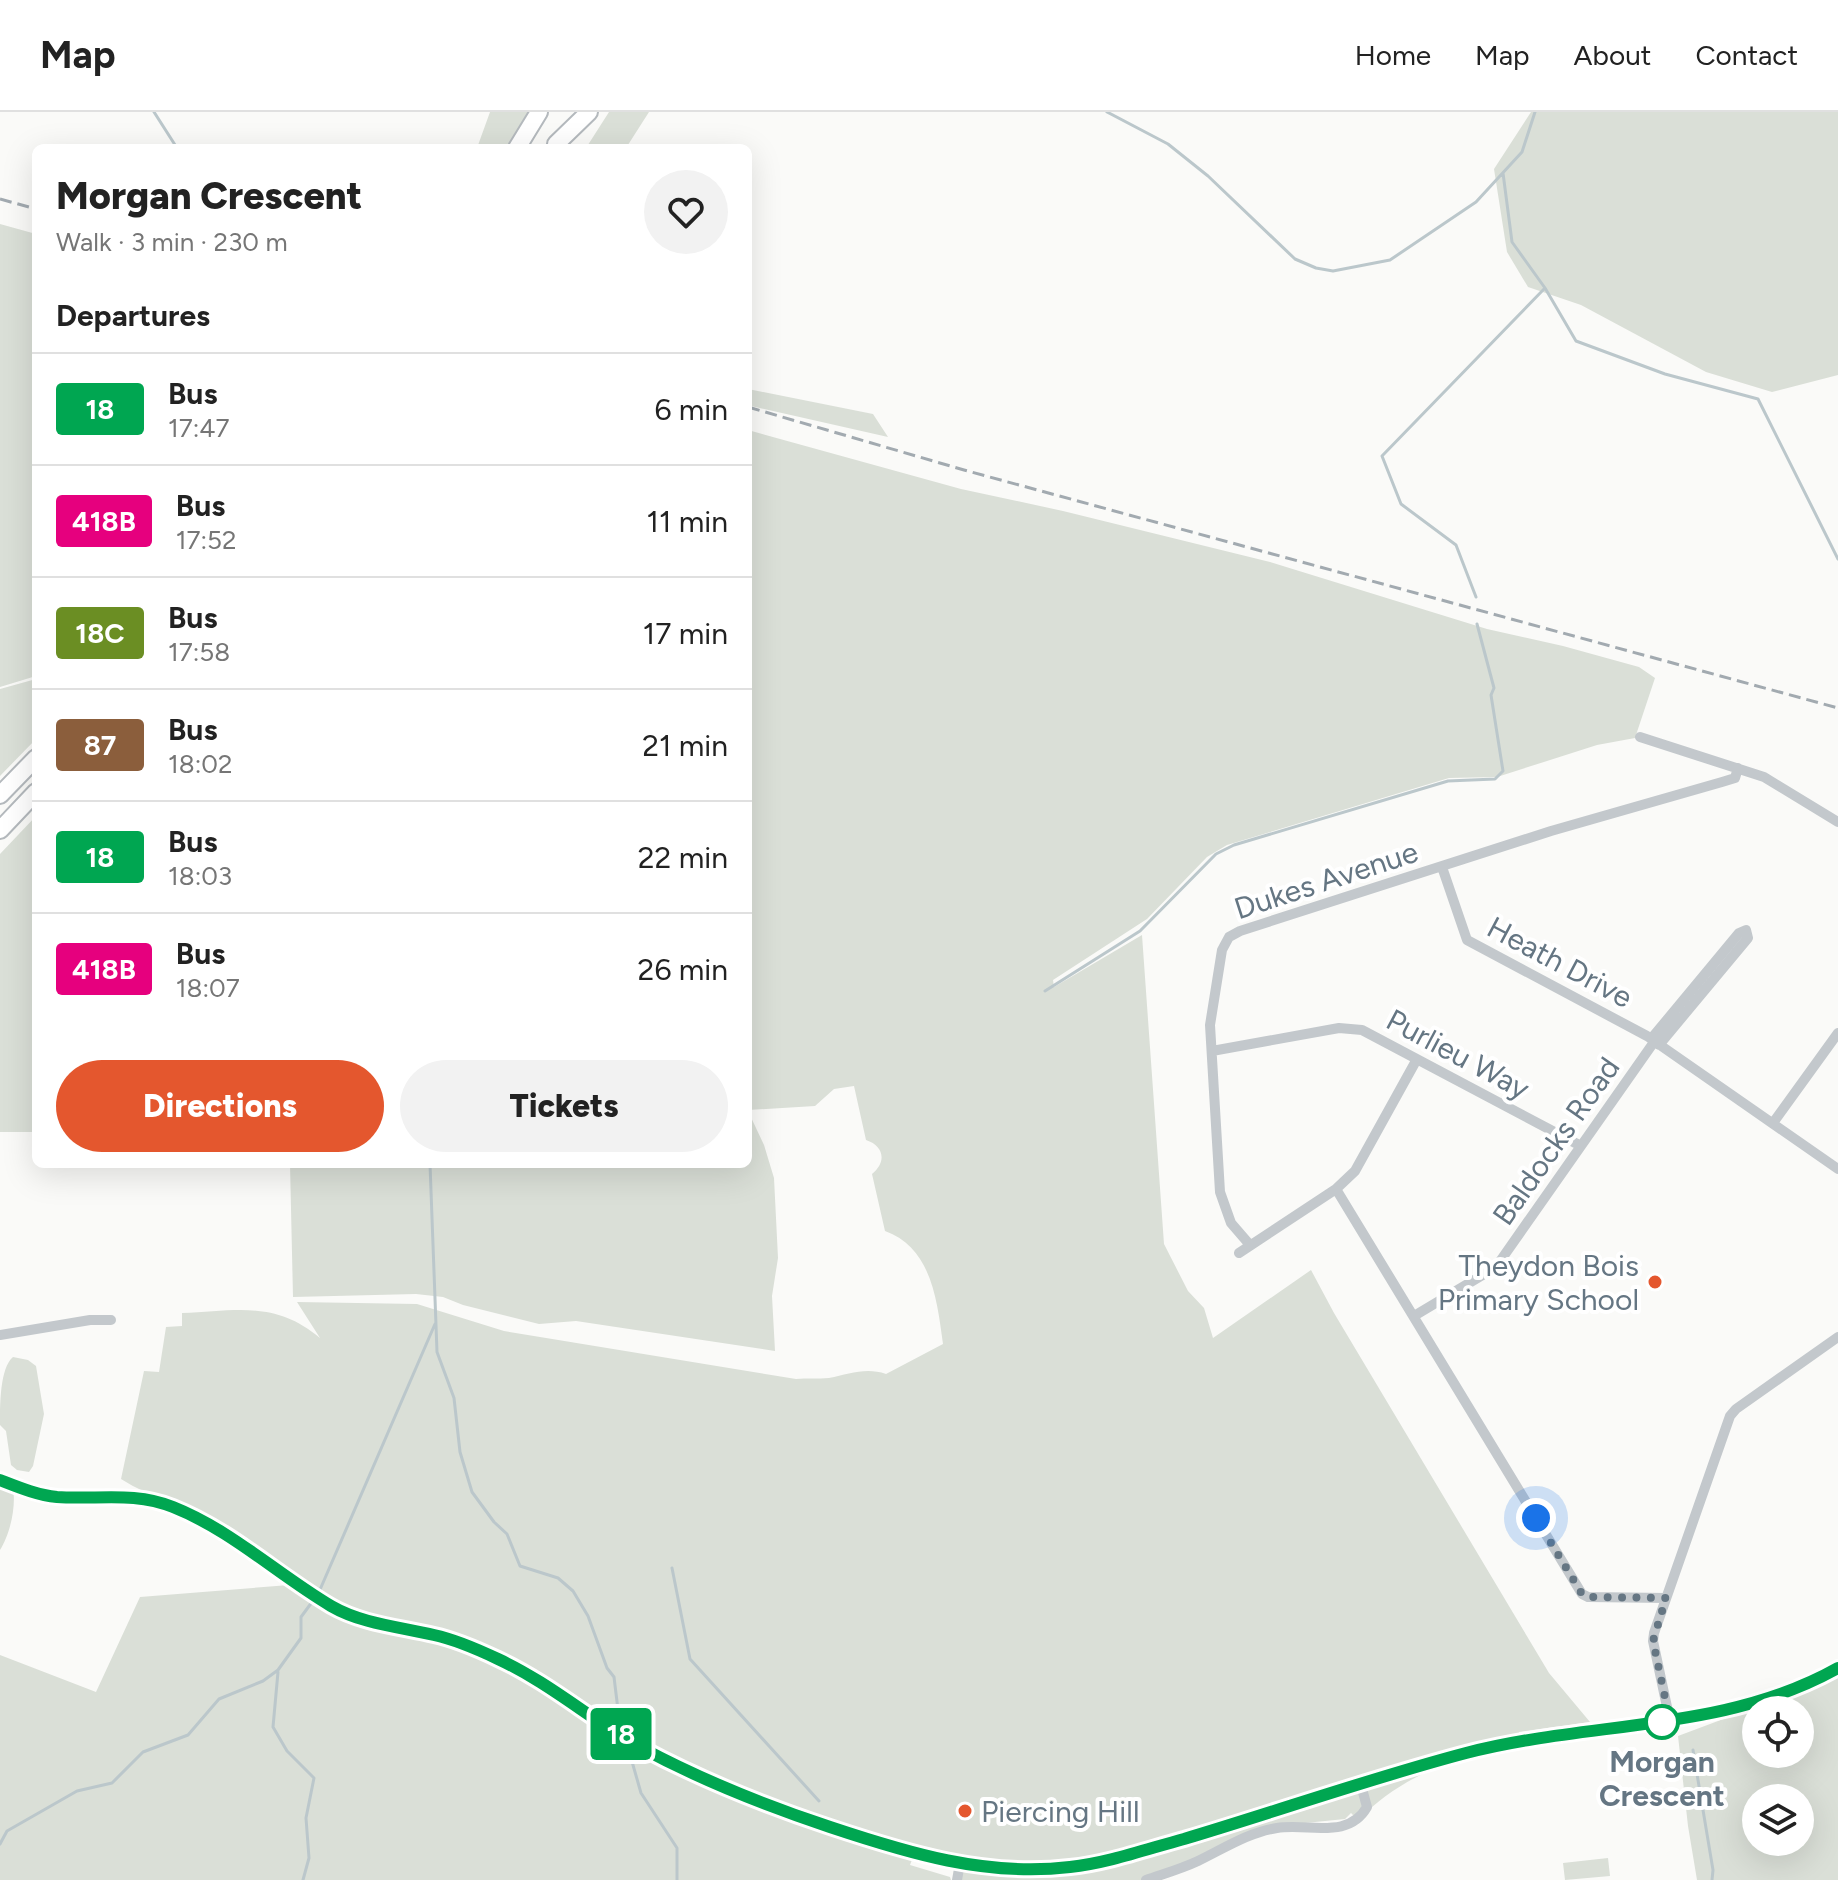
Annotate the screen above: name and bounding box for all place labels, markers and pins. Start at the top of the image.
place label: Theydon Bois Primary School [1438,1247,1639,1318]
marker: Theydon Bois Primary School [1646,1273,1664,1291]
marker: Morgan Crescent [1645,1705,1679,1739]
place label: Morgan Crescent [1599,1743,1725,1814]
place label: Piercing Hill [981,1793,1140,1830]
marker: Piercing Hill [956,1802,974,1820]

